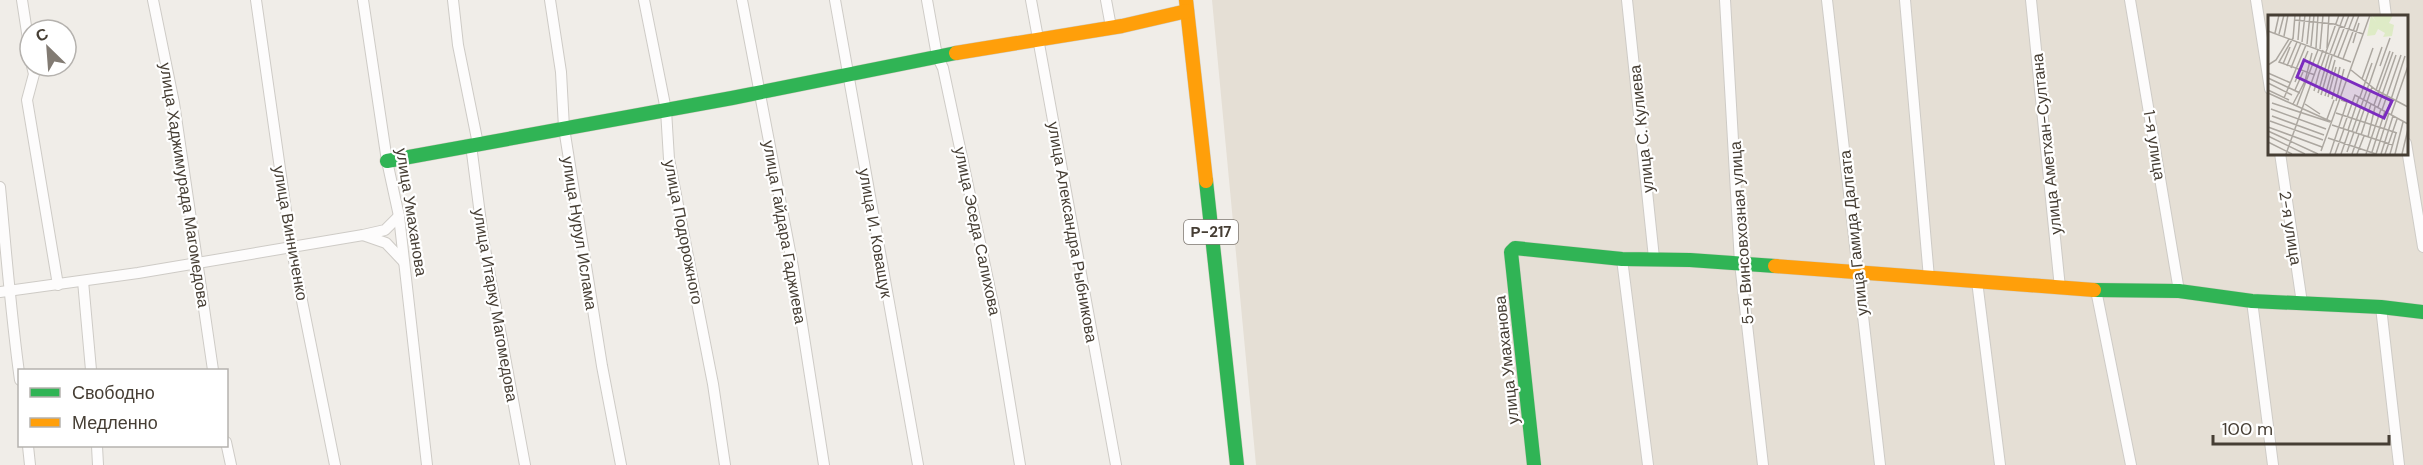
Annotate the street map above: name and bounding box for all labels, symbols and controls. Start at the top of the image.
inset map [2268,15,2408,154]
north arrow [18,18,78,78]
text: С [32,23,52,47]
street label: улица Аметхан-Султана [2027,52,2066,236]
street label: улица Хаджимурада Магомедова [155,61,214,309]
street label: улица С. Кулиева [1624,64,1659,194]
street label: 1-я улица [2139,109,2170,182]
street label: улица Александра Рыбникова [1043,120,1102,344]
street label: улица Гайдара Гаджиева [758,139,811,326]
street label: 5-я Винсовхозная улица [1725,140,1758,325]
street label: улица Эседа Салихова [949,145,1006,317]
street label: улица Умаханова [391,147,432,278]
street label: улица Гамида Далгата [1834,149,1873,317]
street label: улица Нурул Ислама [557,155,602,311]
street label: улица Подорожного [659,158,708,306]
street label: улица Винниченко [268,164,313,302]
street label: улица И. Коващук [854,167,897,300]
street label: 2-я улица [2274,190,2307,267]
street label: улица Итарку Магомедова [468,207,523,403]
road number: Р-217 [1184,220,1238,244]
street label: улица Умаханова [1489,294,1524,425]
legend [18,369,228,447]
text: Свободно [72,381,155,405]
scale bar [2213,408,2388,446]
text: Медленно [72,411,158,435]
text: 100 m [2222,417,2273,441]

